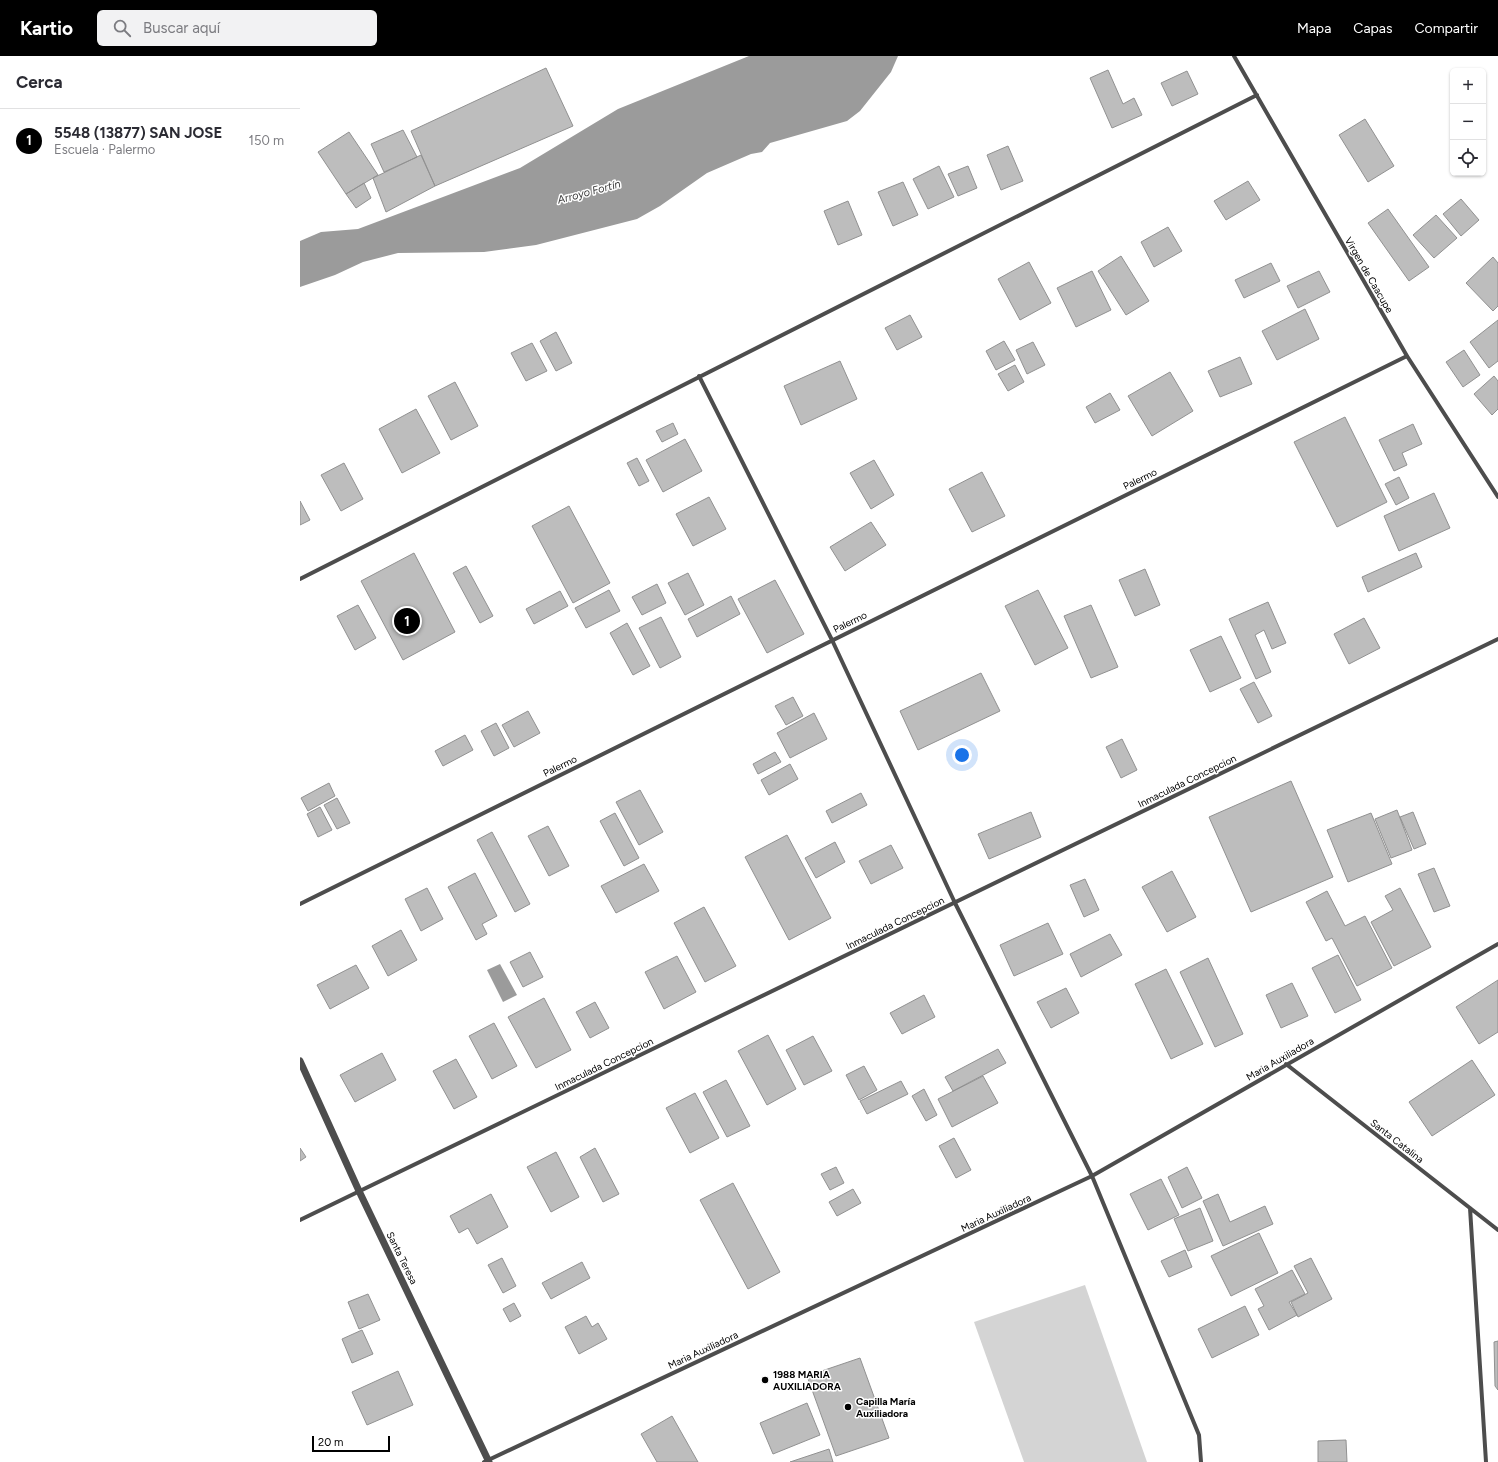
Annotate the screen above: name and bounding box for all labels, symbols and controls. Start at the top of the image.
search box [97,10,377,46]
text: Kartio [20,17,73,40]
icon: search [111,17,133,39]
text: Buscar aquí [143,19,220,37]
text: Mapa [1297,20,1331,37]
text: Capas [1353,20,1392,37]
text: Compartir [1414,20,1478,37]
map controls [1450,68,1486,176]
button: + [1450,68,1486,104]
text: Cerca [16,72,63,92]
button: − [1450,104,1486,140]
text: 5548 (13877) SAN JOSE [54,124,222,142]
text: 1 [26,133,32,148]
text: 150 m [249,133,284,148]
button: locate [1450,140,1486,176]
text: Escuela · Palermo [54,142,155,157]
water label: Arroyo Fortín [555,177,622,207]
street label: Virgen de Caacupe [1342,235,1396,316]
street label: Palermo [1121,465,1159,493]
pin: 1 [394,606,420,636]
street label: Palermo [831,608,869,636]
your location [952,745,972,765]
street label: Inmaculada Concepcion [1136,751,1239,811]
street label: Palermo [541,752,579,780]
street label: Inmaculada Concepcion [844,893,947,953]
street label: Inmaculada Concepcion [553,1034,656,1094]
street label: Maria Auxiliadora [1244,1034,1316,1084]
street label: Santa Catalina [1368,1116,1426,1166]
street label: Maria Auxiliadora [959,1191,1033,1235]
street label: Santa Teresa [384,1229,420,1287]
street label: Maria Auxiliadora [666,1328,740,1372]
place label: 1988 MARIA AUXILIADORA [773,1368,842,1393]
marker: 1988 MARIA AUXILIADORA [760,1375,770,1385]
place label: Capilla María Auxiliadora [856,1395,915,1420]
marker: Capilla María Auxiliadora [843,1402,853,1412]
scale bar [312,1434,390,1453]
text: 20 m [318,1436,343,1449]

